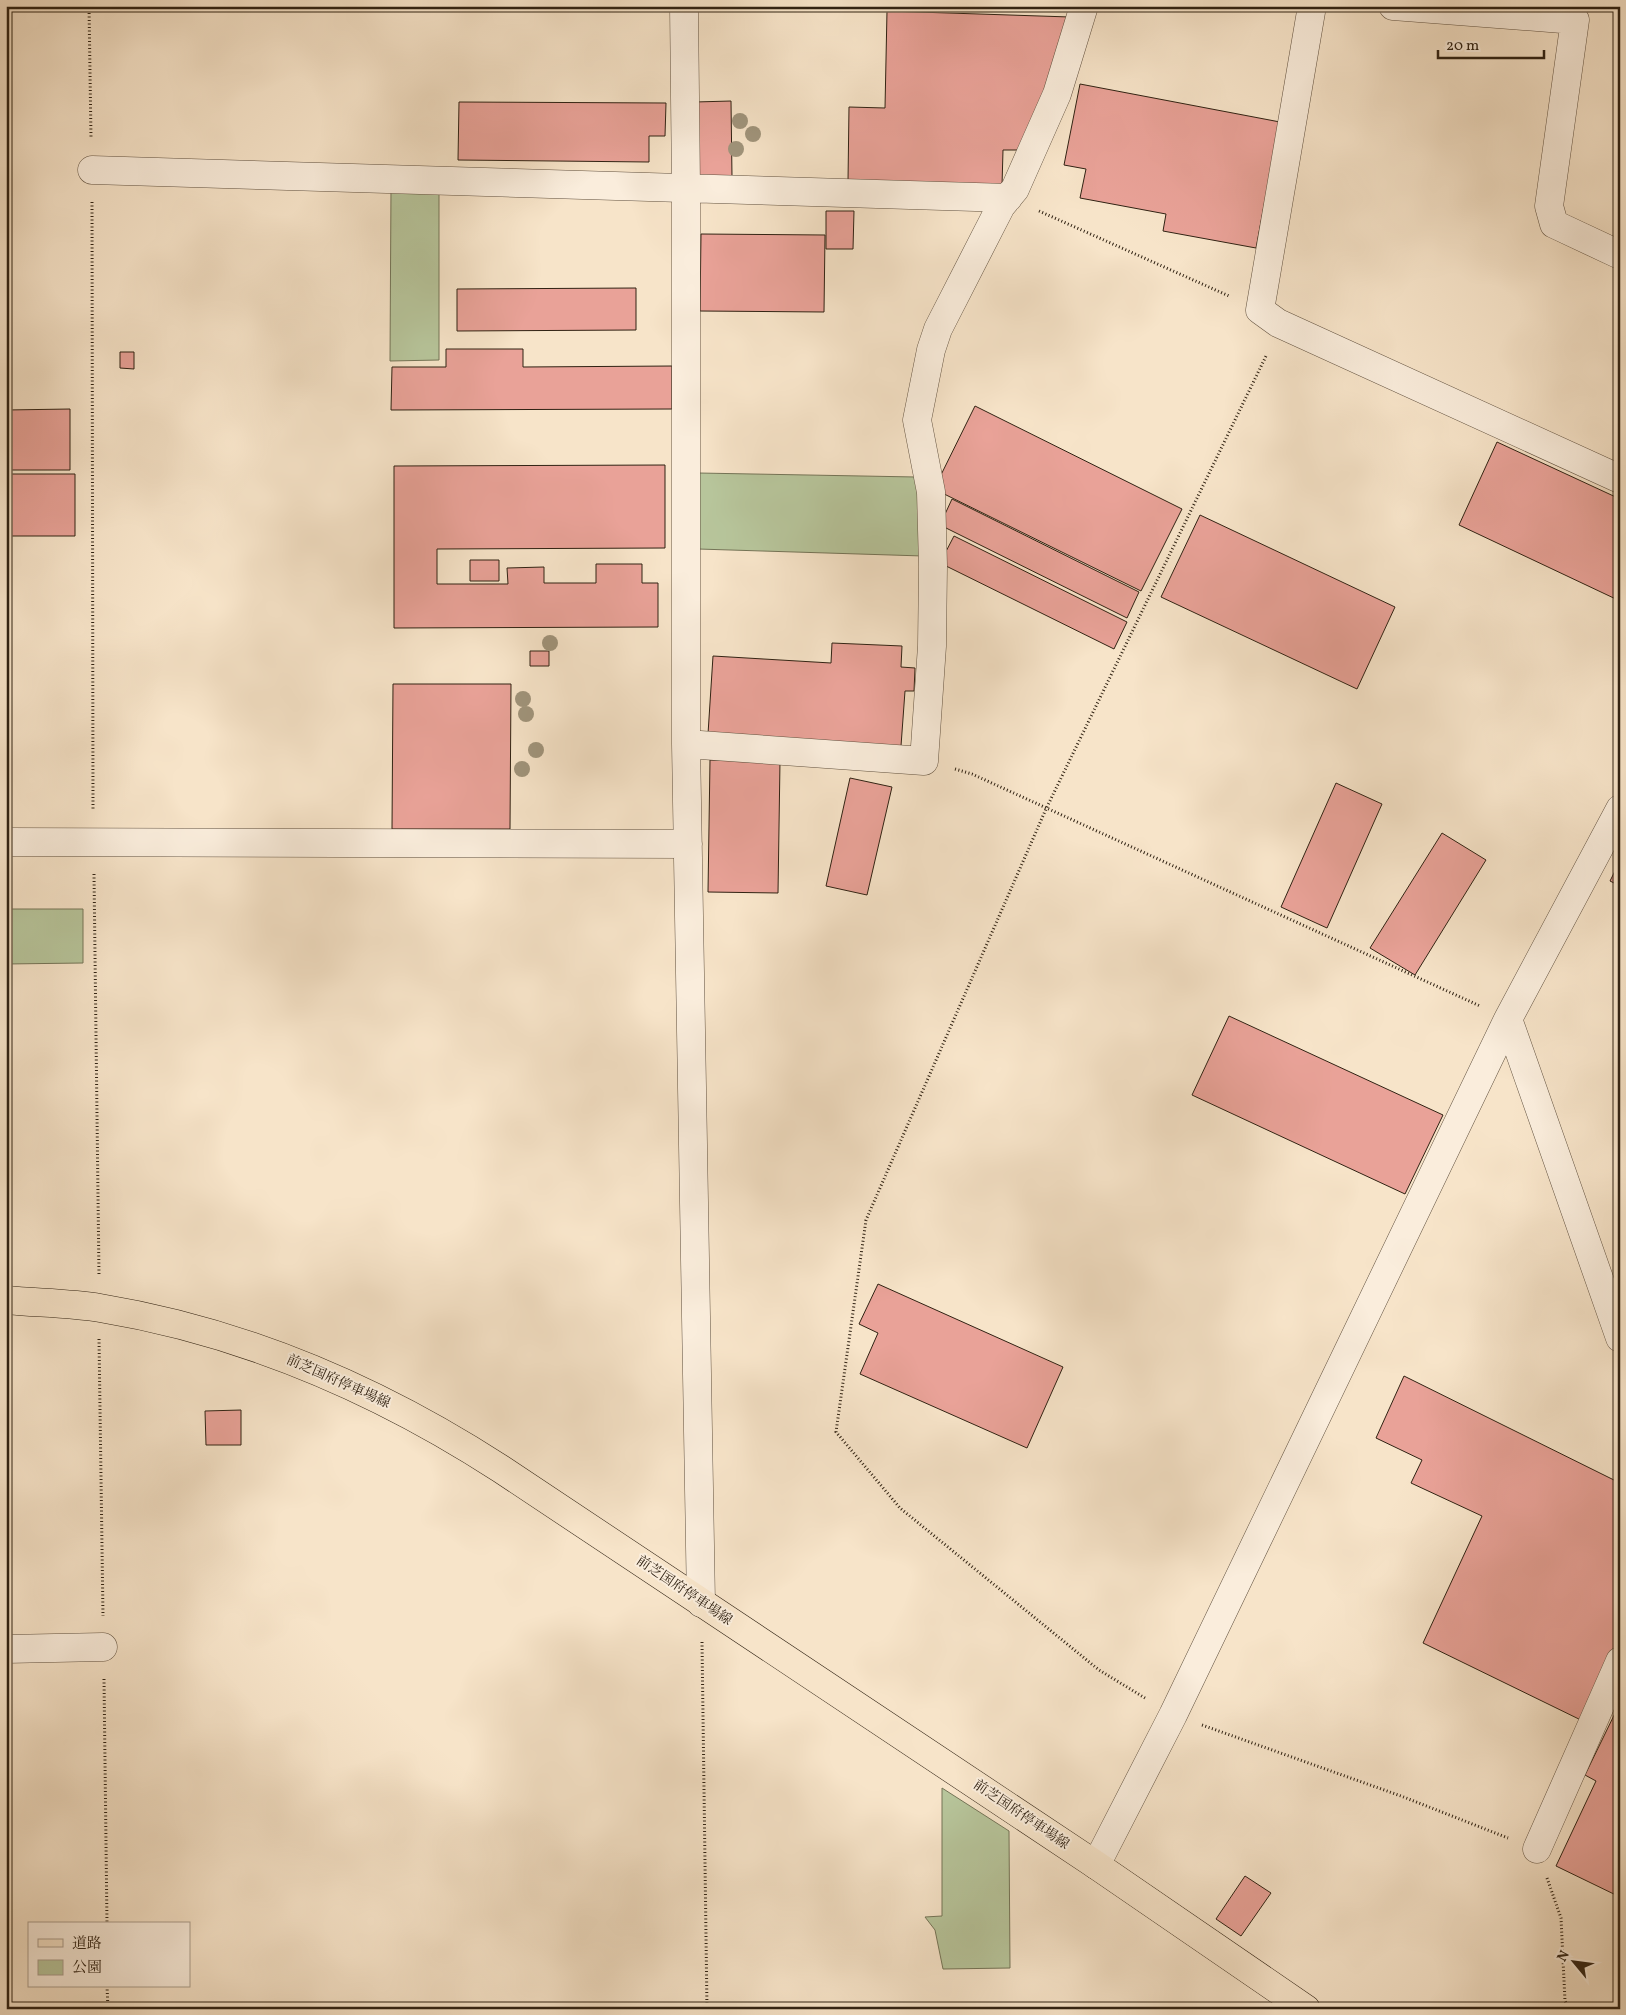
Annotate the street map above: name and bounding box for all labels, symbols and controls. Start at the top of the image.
scale bar [1438,28,1545,60]
text: 20 m [1446,36,1479,57]
street label: 前芝国府停車場線 [283,1351,393,1413]
street label: 前芝国府停車場線 [632,1552,736,1630]
street label: 前芝国府停車場線 [969,1776,1073,1854]
legend [28,1922,190,1988]
text: 道路 [72,1934,102,1955]
north arrow [1548,1938,1598,1988]
text: N [1553,1947,1575,1965]
text: 公園 [72,1958,102,1979]

